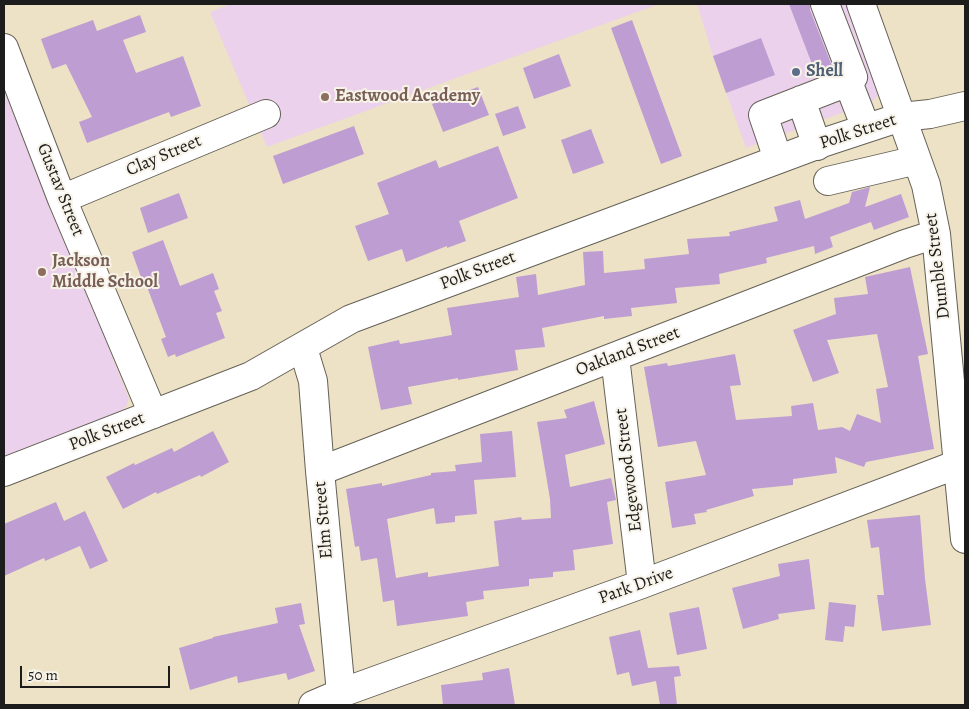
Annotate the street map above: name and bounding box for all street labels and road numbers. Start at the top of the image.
street label: Polk Street [817,109,899,155]
street label: Clay Street [123,131,205,181]
street label: Gustav Street [32,140,88,240]
street label: Dumble Street [921,212,955,320]
street label: Polk Street [437,247,519,295]
street label: Oakland Street [573,322,683,382]
street label: Edgewood Street [611,407,647,533]
street label: Polk Street [66,408,148,456]
street label: Elm Street [310,480,338,560]
street label: Park Drive [596,563,676,609]

